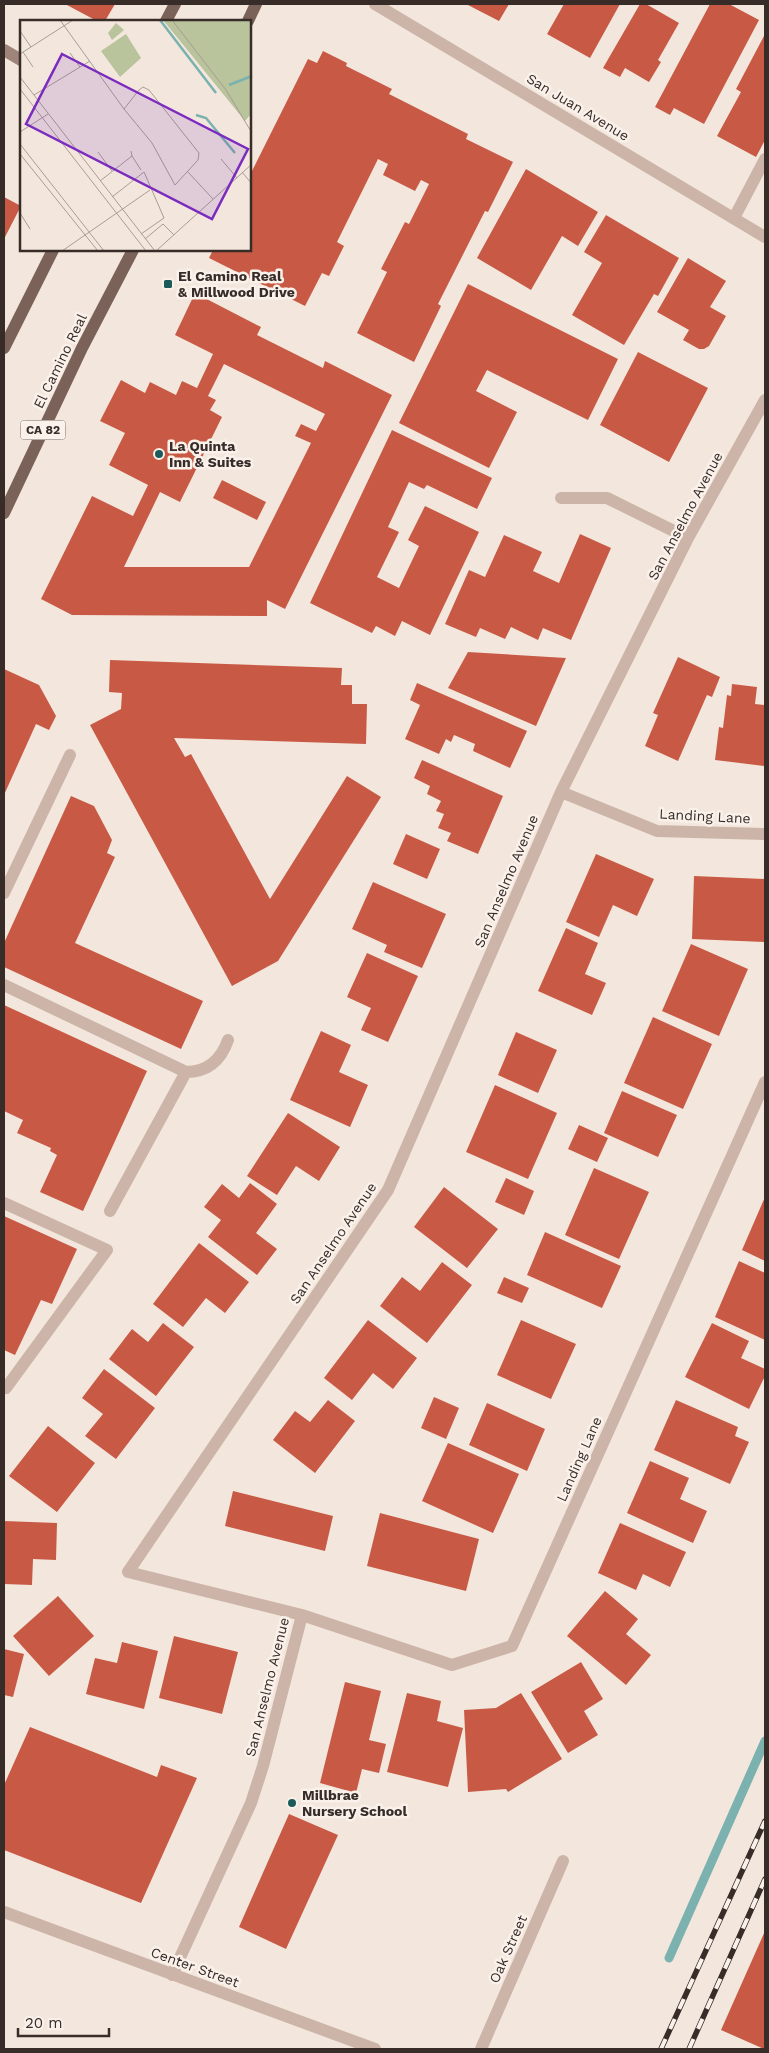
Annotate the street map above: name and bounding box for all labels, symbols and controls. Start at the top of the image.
inset map [20,20,251,251]
street label: San Juan Avenue [524,70,632,144]
place label: El Camino Real & Millwood Drive [178,268,295,300]
marker: El Camino Real & Millwood Drive [162,278,174,290]
street label: El Camino Real [30,310,90,411]
road number: CA 82 [20,420,66,440]
place label: La Quinta Inn & Suites [169,438,252,470]
marker: La Quinta Inn & Suites [153,448,165,460]
street label: San Anselmo Avenue [644,449,726,583]
street label: Landing Lane [659,806,751,826]
street label: San Anselmo Avenue [471,812,541,950]
street label: San Anselmo Avenue [286,1179,380,1307]
street label: Landing Lane [553,1414,605,1504]
street label: San Anselmo Avenue [242,1616,292,1758]
place label: Millbrae Nursery School [302,1787,407,1819]
marker: Millbrae Nursery School [286,1797,298,1809]
street label: Oak Street [486,1912,530,1986]
street label: Center Street [149,1944,241,1990]
scale bar [18,2006,109,2038]
text: 20 m [25,2014,63,2032]

